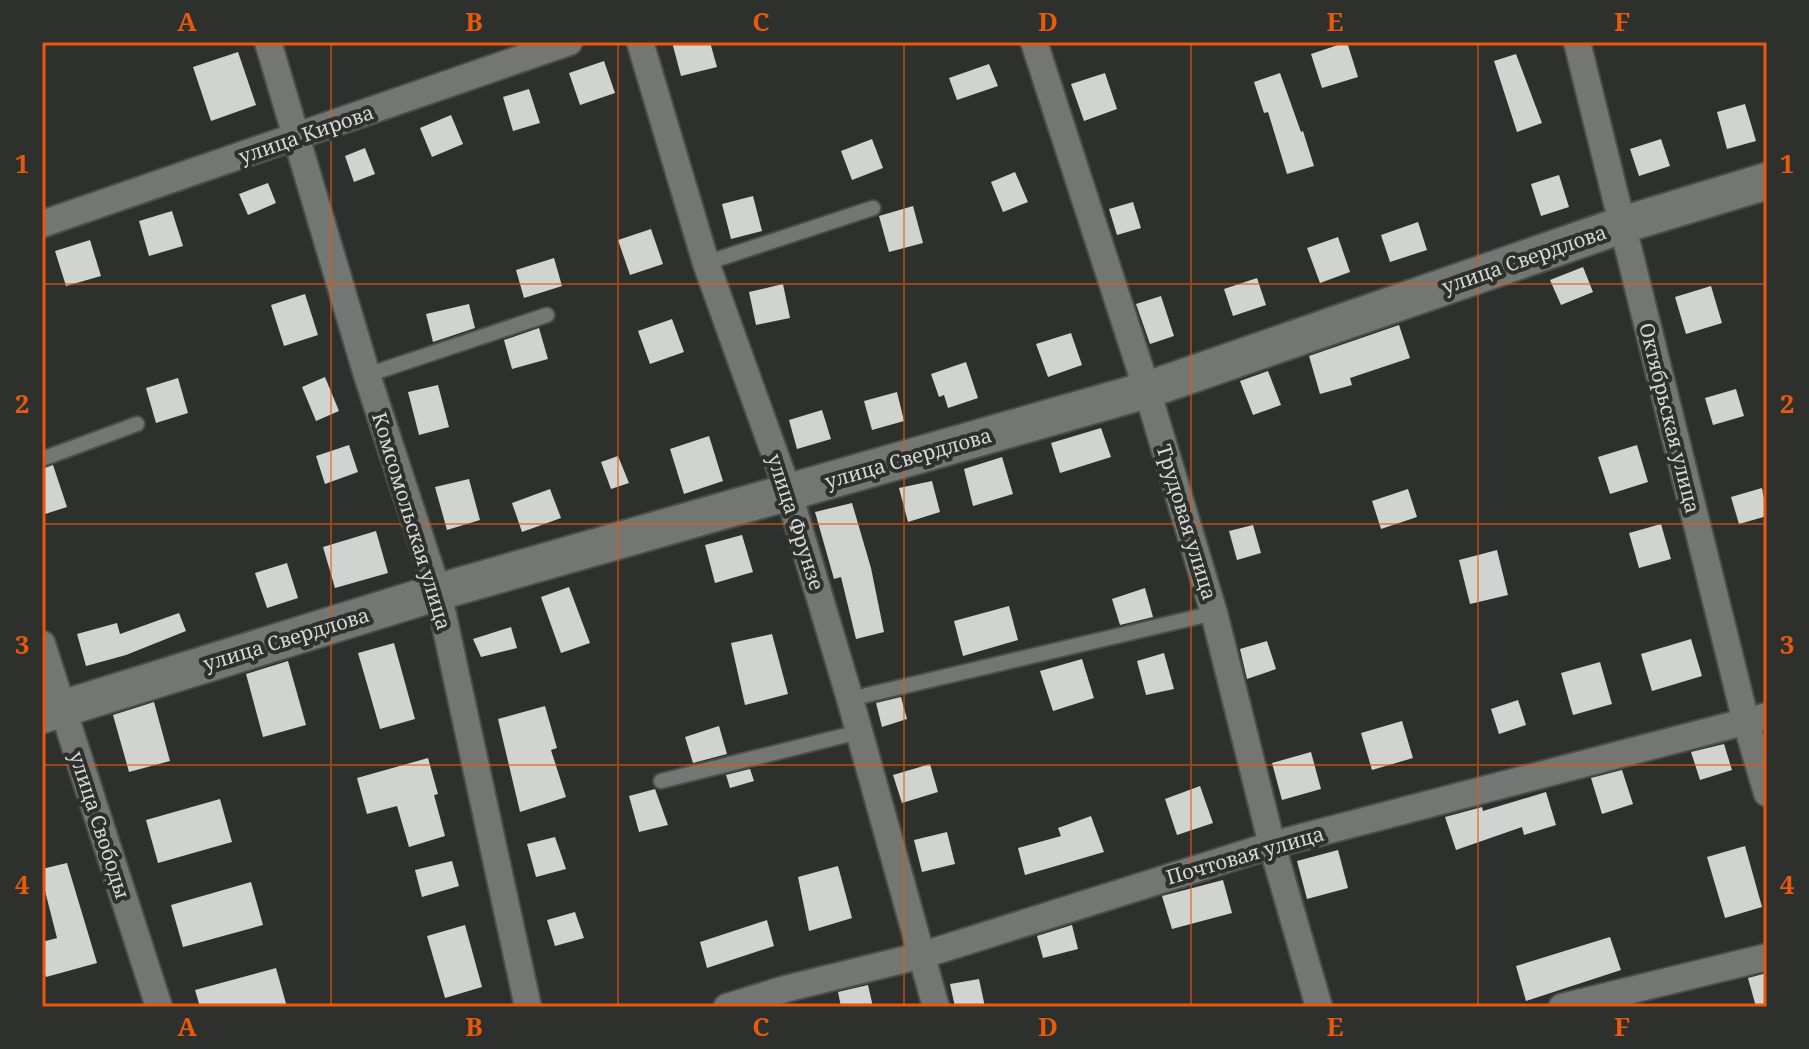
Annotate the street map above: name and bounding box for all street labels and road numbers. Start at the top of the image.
street label: улица Кирова [235,98,377,170]
street label: улица Свердлова [1438,218,1610,300]
street label: Октябрьская улица [1633,320,1707,516]
street label: Комсомольская улица [366,409,458,633]
street label: улица Свердлова [821,421,995,495]
street label: Трудовая улица [1151,441,1223,603]
street label: улица Фрунзе [761,450,831,594]
street label: улица Свердлова [200,601,372,677]
street label: улица Свободы [63,748,137,902]
street label: Почтовая улица [1163,820,1327,890]

